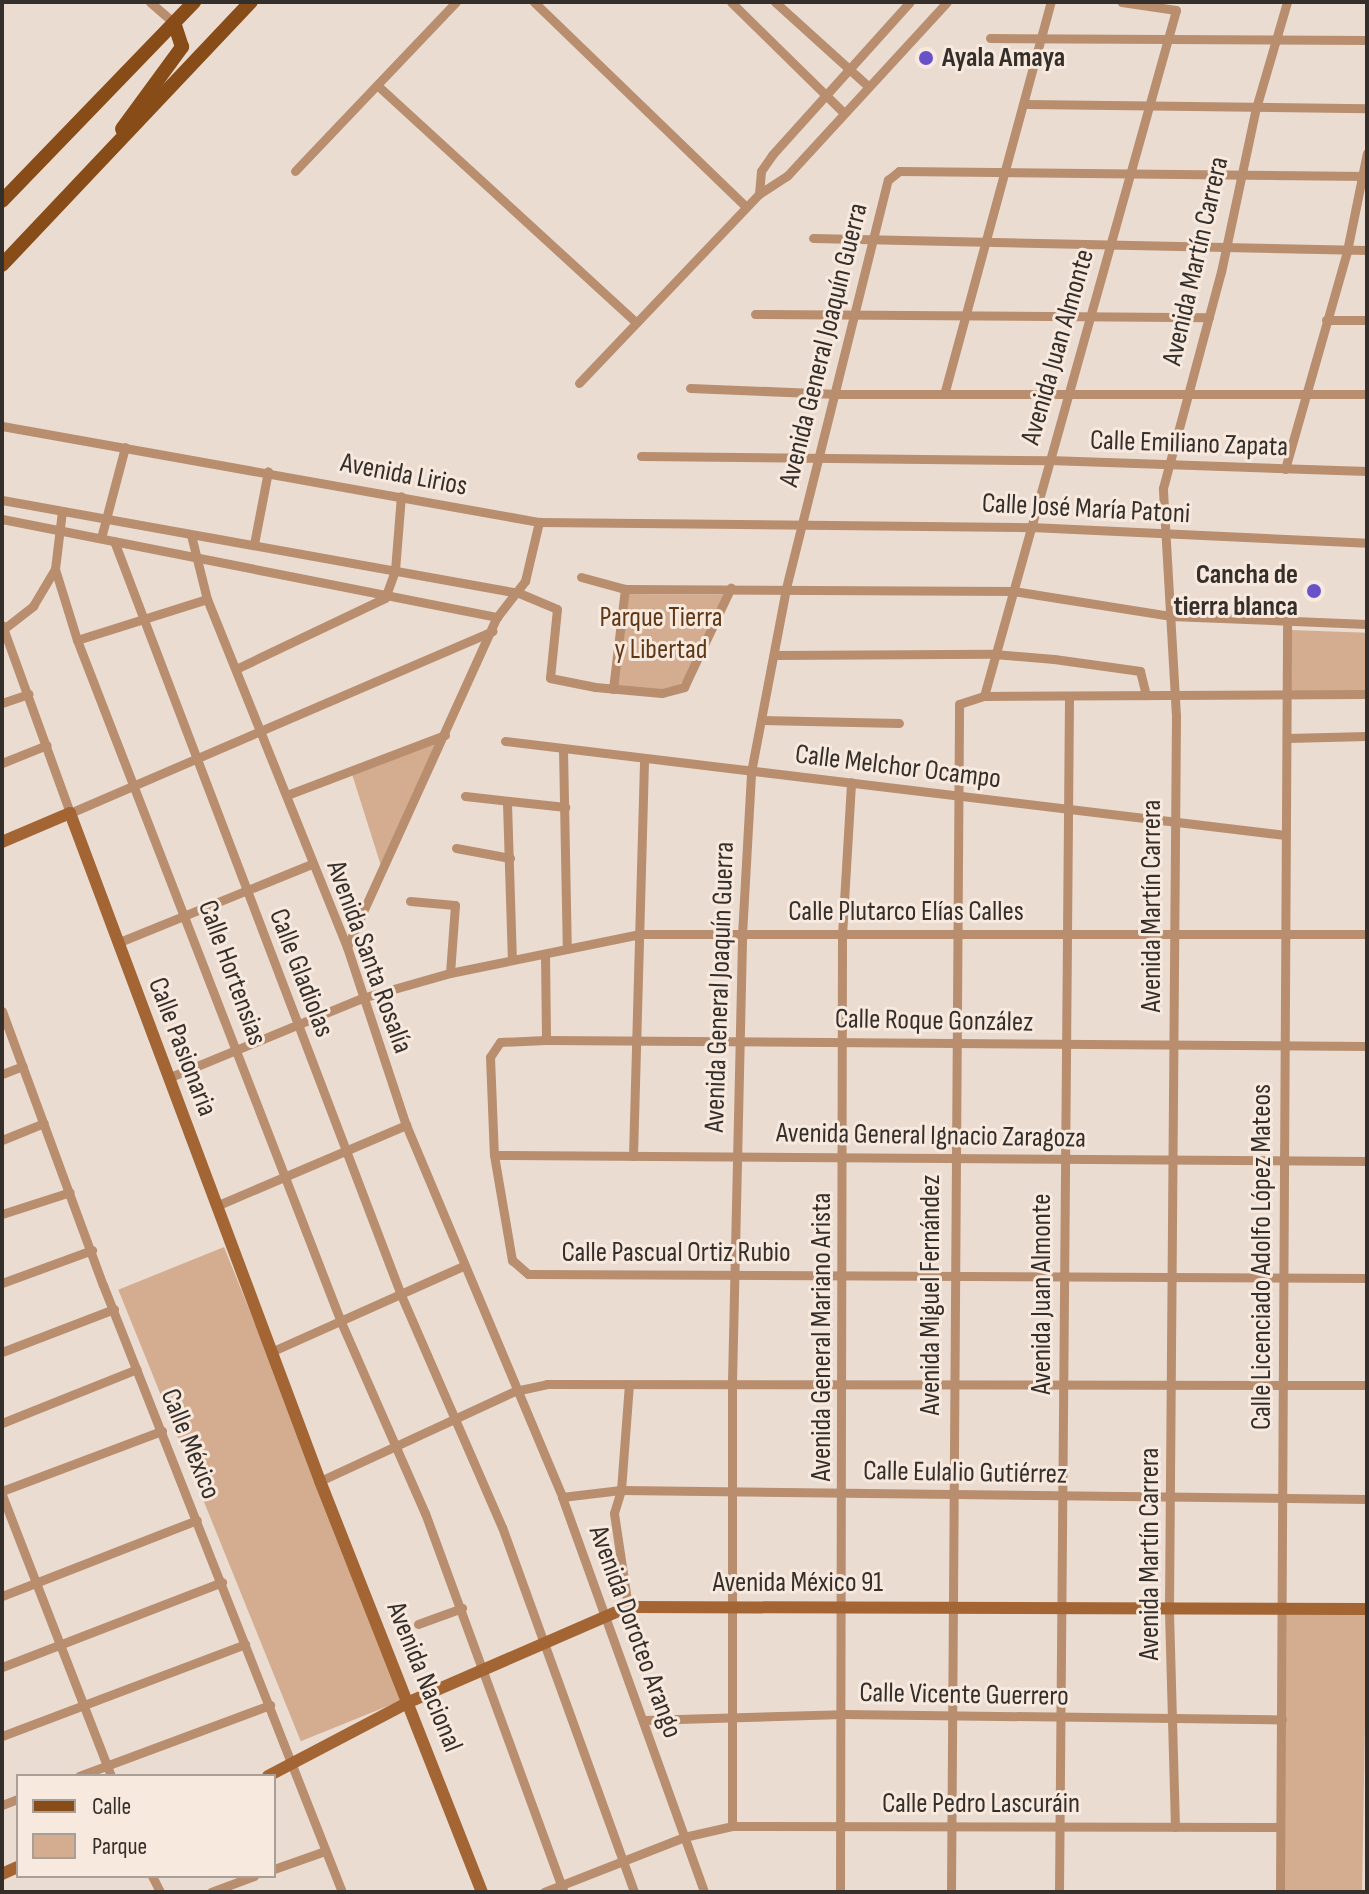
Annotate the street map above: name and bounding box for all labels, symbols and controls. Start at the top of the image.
place label: Ayala Amaya [942,41,1065,75]
marker: Ayala Amaya [917,49,935,67]
street label: Avenida Martín Carrera [1156,154,1236,368]
street label: Avenida General Joaquín Guerra [773,200,875,490]
street label: Avenida Juan Almonte [1014,246,1102,448]
street label: Calle Emiliano Zapata [1089,424,1289,464]
street label: Avenida Lirios [338,446,470,504]
street label: Calle José María Patoni [981,487,1191,531]
place label: Cancha de tierra blanca [1174,558,1298,624]
marker: Cancha de tierra blanca [1305,582,1323,600]
park label: Parque Tierra y Libertad [599,601,723,667]
street label: Calle Melchor Ocampo [793,738,1003,796]
street label: Avenida Martín Carrera [1135,800,1169,1012]
street label: Avenida General Joaquín Guerra [698,841,742,1133]
street label: Avenida Santa Rosalía [319,856,419,1058]
street label: Calle Plutarco Elías Calles [788,895,1024,929]
street label: Calle Hortensias [190,896,274,1050]
street label: Calle Gladiolas [261,904,341,1042]
street label: Calle Pasionaria [140,973,224,1121]
street label: Calle Roque González [835,1002,1033,1040]
street label: Calle Licenciado Adolfo López Mateos [1245,1084,1279,1430]
street label: Avenida General Ignacio Zaragoza [776,1116,1086,1156]
street label: Avenida Miguel Fernández [914,1175,948,1415]
street label: Avenida General Mariano Arista [805,1193,839,1481]
street label: Avenida Juan Almonte [1025,1193,1059,1395]
street label: Calle Pascual Ortiz Rubio [561,1236,791,1270]
street label: Calle México [153,1384,227,1504]
street label: Avenida Martín Carrera [1133,1448,1167,1660]
street label: Calle Eulalio Gutiérrez [863,1454,1067,1492]
street label: Avenida Doroteo Arango [581,1521,689,1743]
street label: Avenida México 91 [713,1566,883,1600]
street label: Avenida Nacional [379,1597,469,1757]
street label: Calle Vicente Guerrero [859,1676,1069,1714]
legend [16,1774,276,1878]
street label: Calle Pedro Lascuráin [882,1787,1080,1821]
text: Calle [92,1792,131,1821]
text: Parque [92,1832,147,1861]

